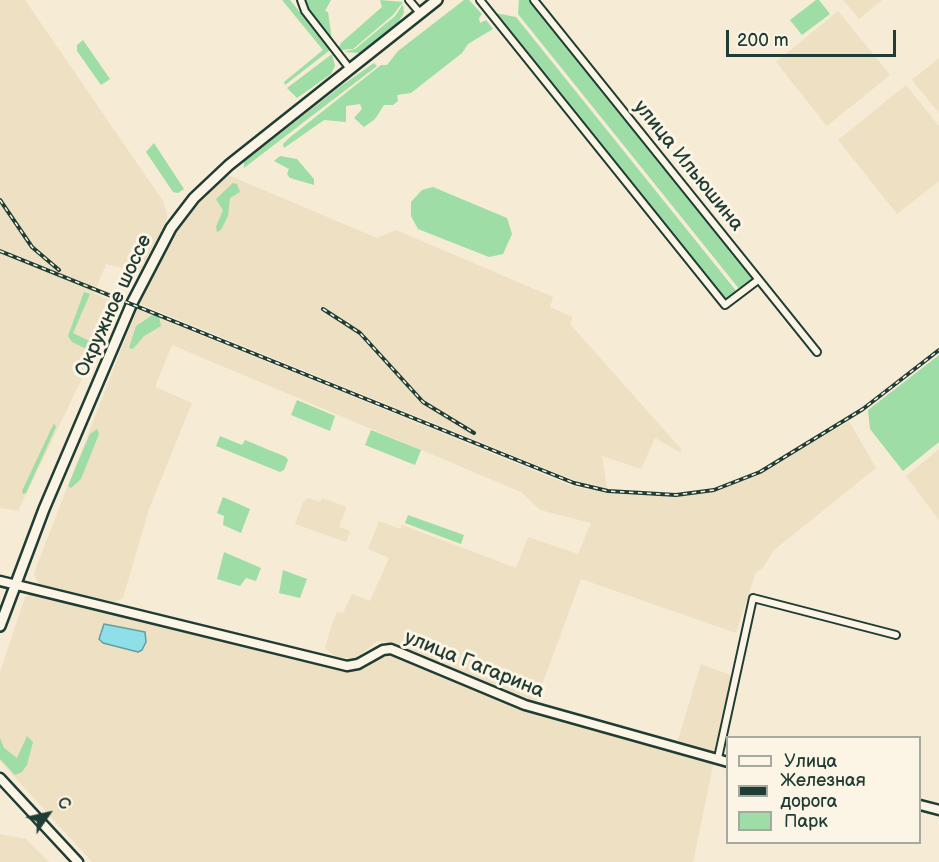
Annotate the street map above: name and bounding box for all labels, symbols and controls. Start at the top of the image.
scale bar [729,18,898,56]
text: 200 m [737,30,789,51]
street label: улица Ильюшина [628,96,748,236]
street label: Окружное шоссе [71,231,157,381]
street label: улица Гагарина [401,626,547,704]
legend [726,736,921,844]
text: Улица [784,751,837,772]
text: Железная дорога [780,770,866,812]
north arrow [18,784,78,844]
text: С [52,794,74,814]
text: Парк [784,811,828,832]

